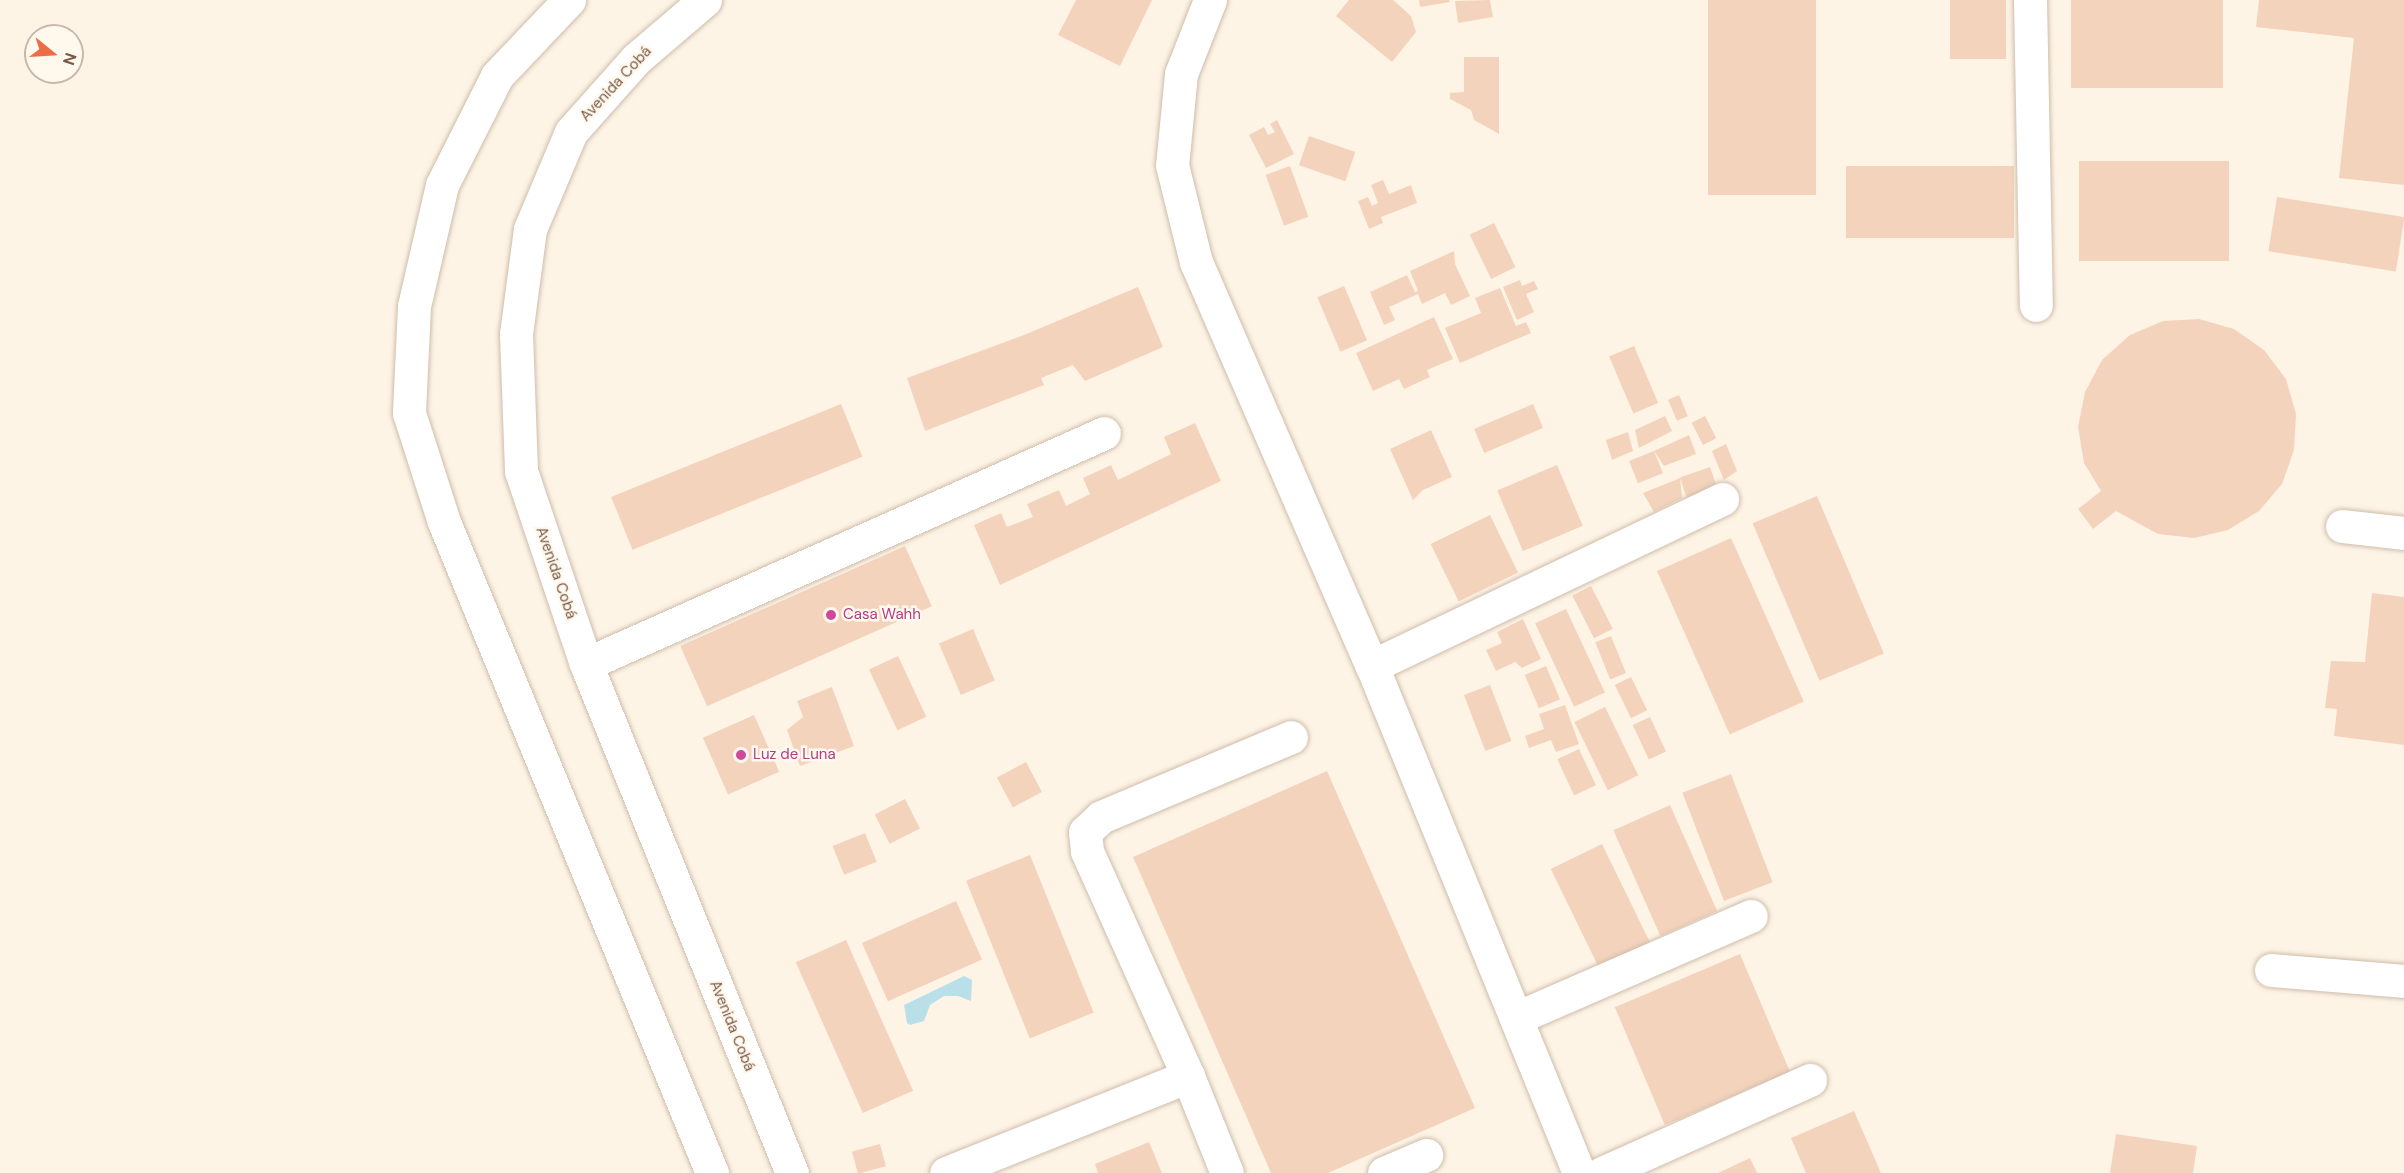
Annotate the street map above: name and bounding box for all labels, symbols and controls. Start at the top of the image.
north arrow [24,24,84,84]
street label: Avenida Cobá [577,43,655,125]
text: N [58,50,81,68]
street label: Avenida Cobá [532,525,580,621]
place label: Casa Wahh [843,606,921,624]
marker: Casa Wahh [824,608,838,622]
place label: Luz de Luna [753,746,836,764]
marker: Luz de Luna [734,748,748,762]
street label: Avenida Cobá [706,978,758,1074]

